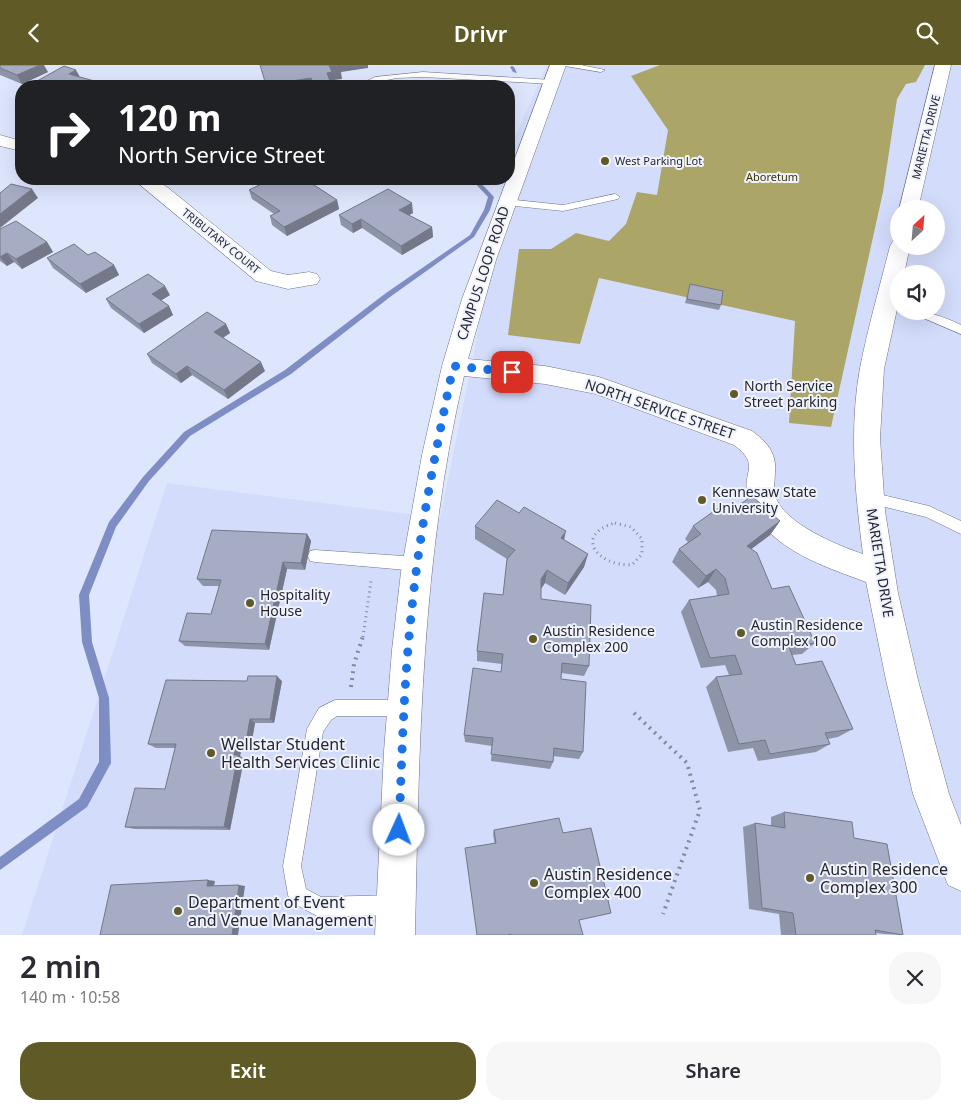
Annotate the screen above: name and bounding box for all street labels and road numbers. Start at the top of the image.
street label: MARIETTA DRIVE [908,93,943,181]
street label: CAMPUS LOOP ROAD [452,203,513,342]
street label: TRIBUTARY COURT [179,204,264,277]
street label: NORTH SERVICE STREET [583,374,738,443]
street label: MARIETTA DRIVE [862,507,898,619]

